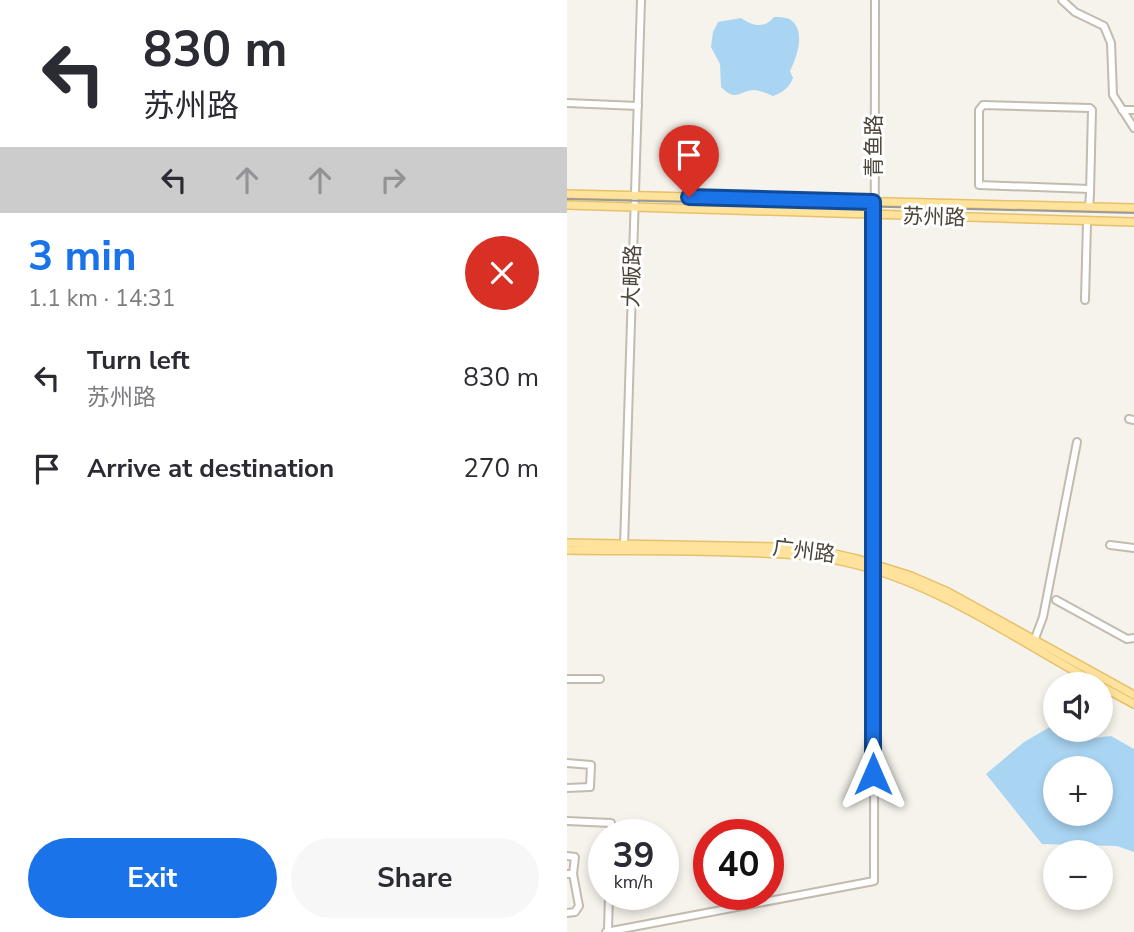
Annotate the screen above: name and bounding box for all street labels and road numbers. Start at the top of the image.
street label: 青鱼路 [860,115,888,178]
street label: 苏州路 [902,202,966,232]
street label: 大畈路 [617,244,647,308]
street label: 广州路 [771,533,837,569]

